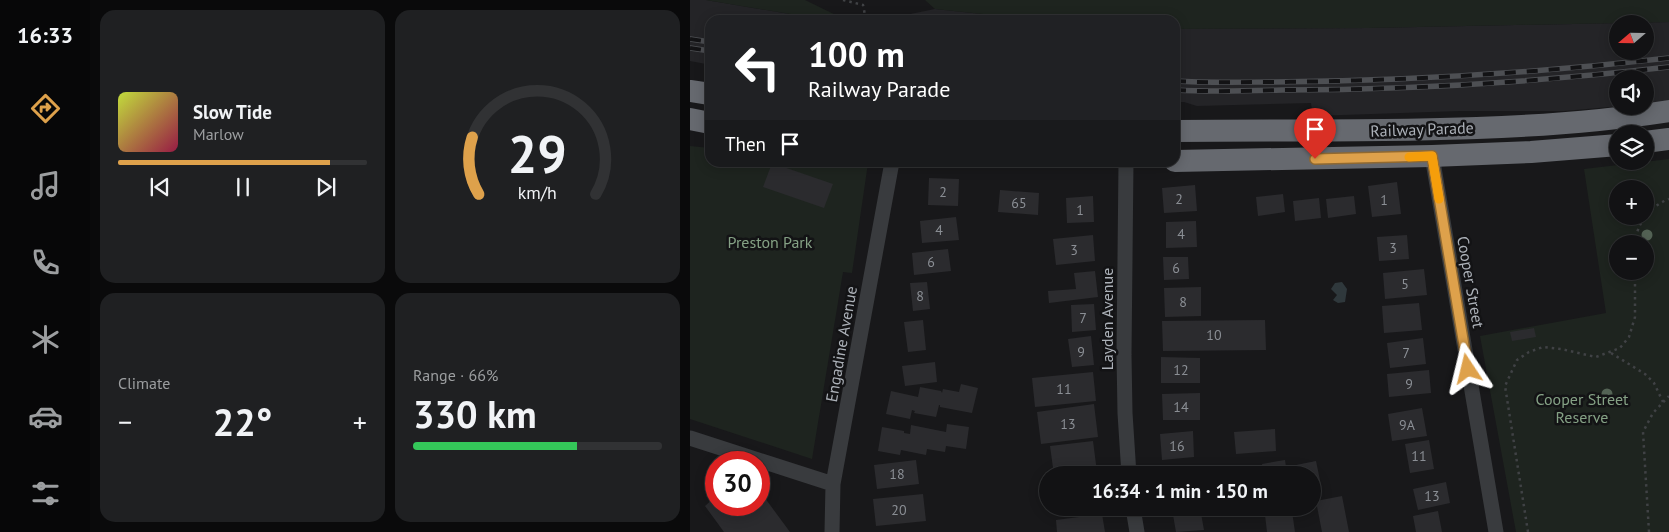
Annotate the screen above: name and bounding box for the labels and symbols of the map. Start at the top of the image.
north arrow [1609,15,1654,60]
pin [1294,108,1336,159]
street label: Railway Parade [1370,117,1474,141]
house number: 2 [939,183,947,201]
house number: 2 [1175,190,1183,208]
house number: 1 [1380,191,1388,209]
house number: 65 [1011,194,1027,212]
house number: 1 [1076,201,1084,219]
house number: 4 [935,221,943,239]
house number: 4 [1177,225,1185,243]
park label: Preston Park [728,232,813,252]
street label: Cooper Street [1453,234,1489,330]
house number: 3 [1389,239,1397,257]
house number: 3 [1070,241,1078,259]
house number: 6 [927,253,935,271]
house number: 6 [1172,259,1180,277]
street label: Layden Avenue [1097,268,1117,370]
house number: 5 [1401,275,1409,293]
street label: Engadine Avenue [821,284,861,404]
house number: 8 [916,287,924,305]
house number: 8 [1179,293,1187,311]
house number: 7 [1079,309,1087,327]
house number: 10 [1206,326,1222,344]
position arrow [1441,342,1493,394]
house number: 9 [1077,343,1085,361]
house number: 7 [1402,344,1410,362]
house number: 12 [1173,361,1189,379]
house number: 9 [1405,375,1413,393]
house number: 11 [1056,380,1072,398]
park label: Cooper Street Reserve [1535,389,1629,427]
house number: 14 [1173,398,1189,416]
house number: 13 [1060,415,1076,433]
house number: 9A [1399,416,1416,434]
house number: 16 [1169,437,1185,455]
house number: 11 [1411,447,1427,465]
speed limit sign: 30 [705,451,770,516]
house number: 18 [889,465,905,483]
house number: 13 [1424,487,1440,505]
house number: 20 [891,501,907,519]

